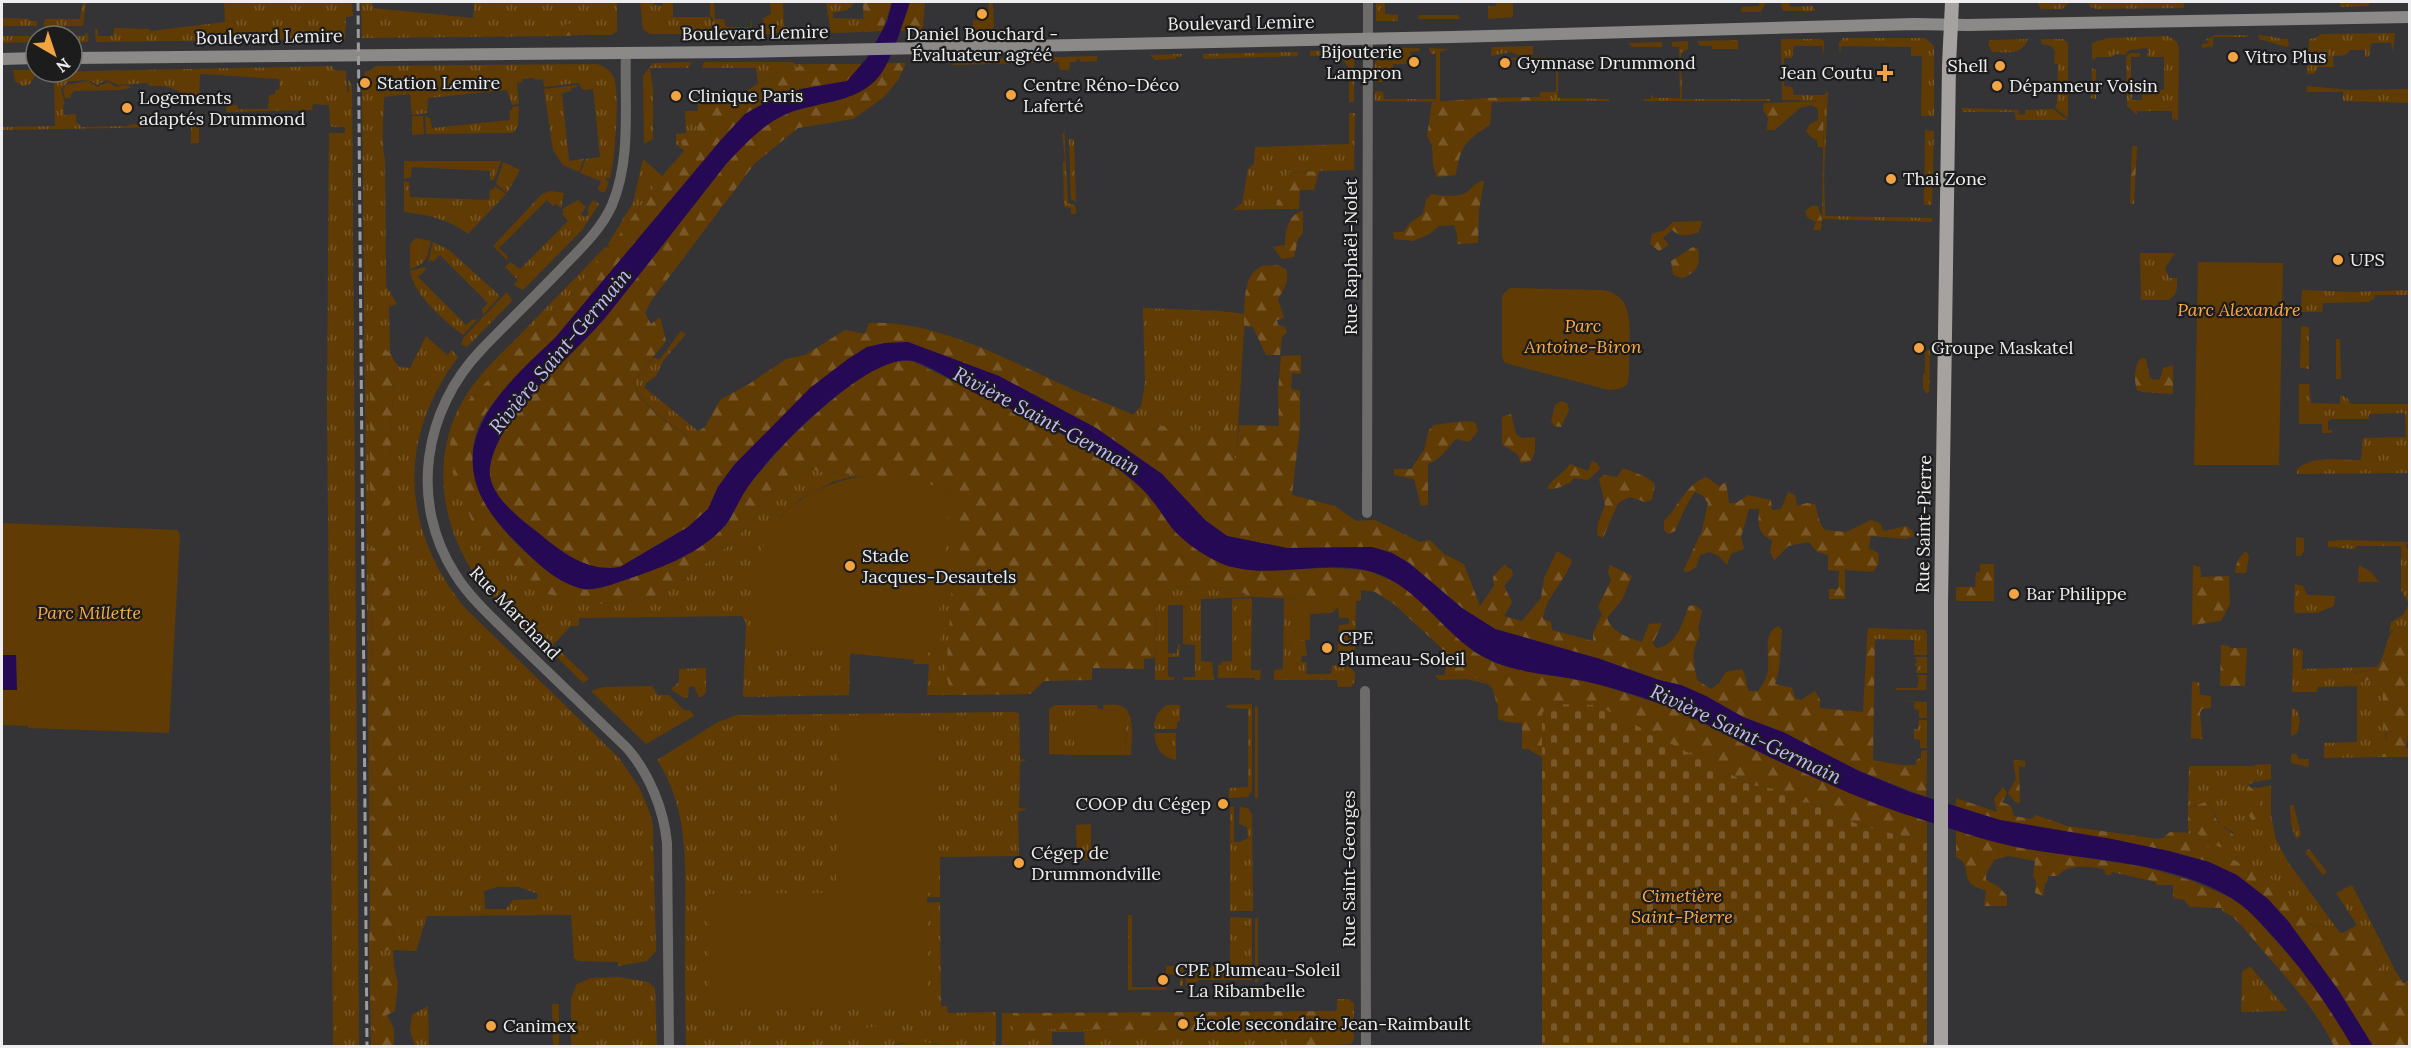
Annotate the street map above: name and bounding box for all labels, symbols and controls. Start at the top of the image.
marker: Daniel Bouchard - Évaluateur agréé [975,7,989,21]
street label: Boulevard Lemire [1167,10,1315,35]
street label: Boulevard Lemire [681,20,829,45]
place label: Daniel Bouchard - Évaluateur agréé [906,22,1058,66]
north arrow [24,24,84,84]
street label: Boulevard Lemire [195,24,343,49]
place label: Bijouterie Lampron [1321,40,1402,84]
place label: Vitro Plus [2244,45,2327,68]
marker: Vitro Plus [2226,50,2240,64]
place label: Gymnase Drummond [1517,51,1696,74]
text: N [52,54,75,77]
place label: Shell [1947,54,1988,77]
marker: Bijouterie Lampron [1407,55,1421,69]
marker: Gymnase Drummond [1498,56,1512,70]
marker: Shell [1993,59,2007,73]
place label: Jean Coutu [1779,61,1873,84]
marker: Jean Coutu [1878,66,1892,80]
place label: Station Lemire [377,71,500,94]
place label: Centre Réno-Déco Laferté [1023,73,1179,117]
place label: Dépanneur Voisin [2009,74,2158,97]
marker: Station Lemire [358,76,372,90]
marker: Dépanneur Voisin [1990,79,2004,93]
place label: Clinique Paris [688,84,803,107]
place label: Logements adaptés Drummond [139,86,305,130]
marker: Centre Réno-Déco Laferté [1004,88,1018,102]
marker: Clinique Paris [669,89,683,103]
marker: Logements adaptés Drummond [120,101,134,115]
place label: Thai Zone [1903,167,1987,190]
marker: Thai Zone [1884,172,1898,186]
street label: Rue Raphaël-Nolet [1339,179,1362,335]
place label: UPS [2350,248,2385,271]
marker: UPS [2331,253,2345,267]
water label: Rivière Saint-Germain [483,262,637,438]
park label: Parc Alexandre [2177,298,2301,321]
park label: Parc Antoine-Biron [1523,314,1642,358]
place label: Groupe Maskatel [1931,336,2074,359]
marker: Groupe Maskatel [1912,341,1926,355]
water label: Rivière Saint-Germain [949,361,1146,481]
street label: Rue Saint-Pierre [1911,454,1936,593]
place label: Stade Jacques-Desautels [861,544,1016,588]
marker: Stade Jacques-Desautels [843,559,857,573]
street label: Rue Marchand [465,561,566,664]
place label: Bar Philippe [2026,582,2127,605]
marker: Bar Philippe [2007,587,2021,601]
park label: Parc Millette [37,601,141,624]
place label: CPE Plumeau-Soleil [1339,626,1465,670]
marker: CPE Plumeau-Soleil [1320,641,1334,655]
water label: Rivière Saint-Germain [1647,678,1846,789]
street label: Rue Saint-Georges [1337,790,1360,948]
place label: COOP du Cégep [1075,792,1211,815]
marker: COOP du Cégep [1216,797,1230,811]
place label: Cégep de Drummondville [1031,841,1161,885]
marker: Cégep de Drummondville [1012,856,1026,870]
park label: Cimetière Saint-Pierre [1631,884,1733,928]
place label: CPE Plumeau-Soleil - La Ribambelle [1175,958,1341,1002]
marker: CPE Plumeau-Soleil - La Ribambelle [1156,973,1170,987]
place label: École secondaire Jean-Raimbault [1195,1012,1471,1035]
place label: Canimex [503,1014,577,1037]
marker: École secondaire Jean-Raimbault [1176,1017,1190,1031]
marker: Canimex [484,1019,498,1033]

